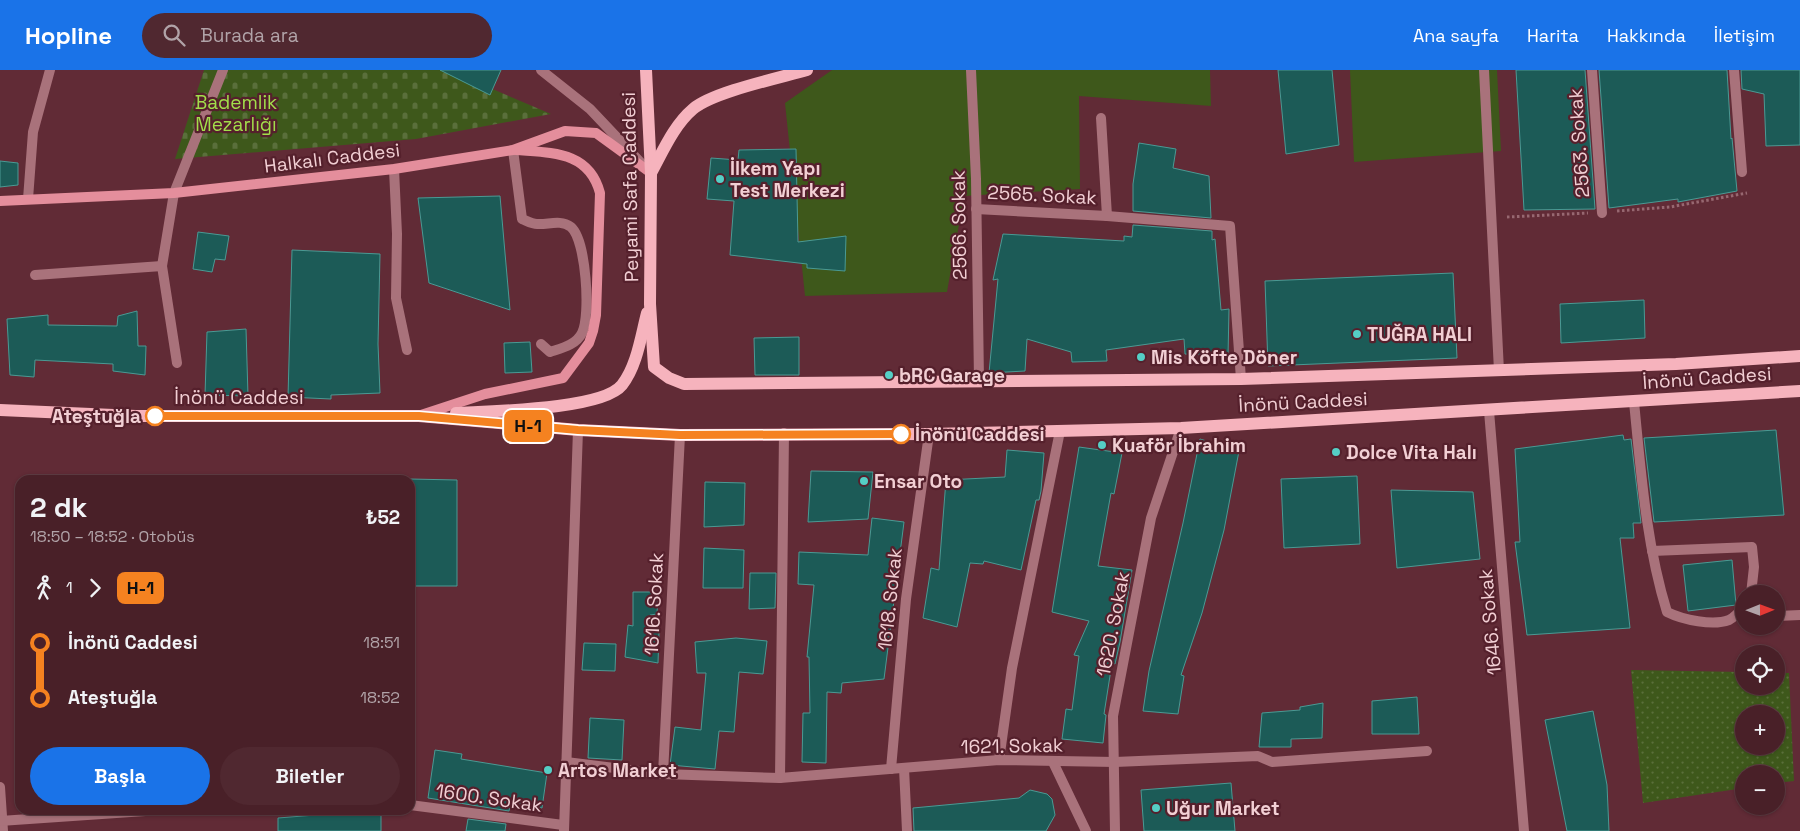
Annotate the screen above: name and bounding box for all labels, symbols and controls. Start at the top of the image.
search box [142,13,492,58]
text: Hopline [25,20,112,51]
icon: search [160,21,188,49]
text: Burada ara [200,23,299,48]
text: Ana sayfa [1413,24,1499,47]
text: Harita [1527,24,1579,47]
text: Hakkında [1607,24,1686,47]
text: İletişim [1714,24,1775,47]
street label: 2563. Sokak [1563,87,1595,199]
park label: Bademlik Mezarlığı [195,90,277,137]
street label: Peyami Safa Caddesi [616,92,644,282]
street label: Halkalı Caddesi [263,137,401,179]
place label: İlkem Yapı Test Merkezi [730,156,845,203]
street label: 2566. Sokak [946,170,972,280]
marker: İlkem Yapı Test Merkezi [714,173,726,185]
street label: 2565. Sokak [987,180,1097,210]
place label: TUĞRA HALI [1367,322,1472,347]
marker: TUĞRA HALI [1351,328,1363,340]
place label: Mis Köfte Döner [1151,345,1297,370]
marker: Mis Köfte Döner [1135,351,1147,363]
street label: İnönü Caddesi [1642,361,1772,395]
place label: bRC Garage [899,363,1005,388]
marker: bRC Garage [883,369,895,381]
street label: İnönü Caddesi [174,385,304,410]
street label: İnönü Caddesi [1238,386,1368,418]
place label: Ateştuğla [52,404,141,429]
marker: Ateştuğla [145,406,165,426]
line badge: H-1 [499,410,557,442]
text: H-1 [514,414,542,437]
place label: İnönü Caddesi [915,422,1045,447]
marker: İnönü Caddesi [891,424,911,444]
place label: Kuaför İbrahim [1112,433,1246,458]
marker: Kuaför İbrahim [1096,439,1108,451]
place label: Dolce Vita Halı [1346,440,1477,465]
marker: Dolce Vita Halı [1330,446,1342,458]
place label: Ensar Oto [874,469,962,494]
marker: Ensar Oto [858,475,870,487]
text: 2 dk [30,489,87,525]
text: ₺52 [366,505,400,530]
text: 18:50 – 18:52 · Otobüs [30,526,195,547]
street label: 1618. Sokak [872,547,908,651]
street label: 1616. Sokak [639,552,669,656]
street label: 1646. Sokak [1473,568,1507,676]
street label: 1620. Sokak [1091,569,1135,679]
icon: walk [30,574,58,602]
icon: forward [81,574,109,602]
text: H-1 [127,576,154,599]
text: 1 [66,577,73,598]
north arrow [1735,585,1785,635]
map controls [1735,585,1785,815]
text: İnönü Caddesi [68,630,198,655]
text: 18:51 [363,632,400,653]
button: locate [1735,645,1785,695]
text: Ateştuğla [68,685,157,710]
text: 18:52 [360,687,400,708]
button: + [1735,705,1785,755]
street label: 1621. Sokak [961,733,1063,759]
button: Başla [30,747,210,805]
button: Biletler [220,747,400,805]
place label: Artos Market [558,758,677,783]
marker: Artos Market [542,764,554,776]
button: − [1735,765,1785,815]
street label: 1600. Sokak [434,778,544,818]
place label: Uğur Market [1166,796,1280,821]
marker: Uğur Market [1150,802,1162,814]

